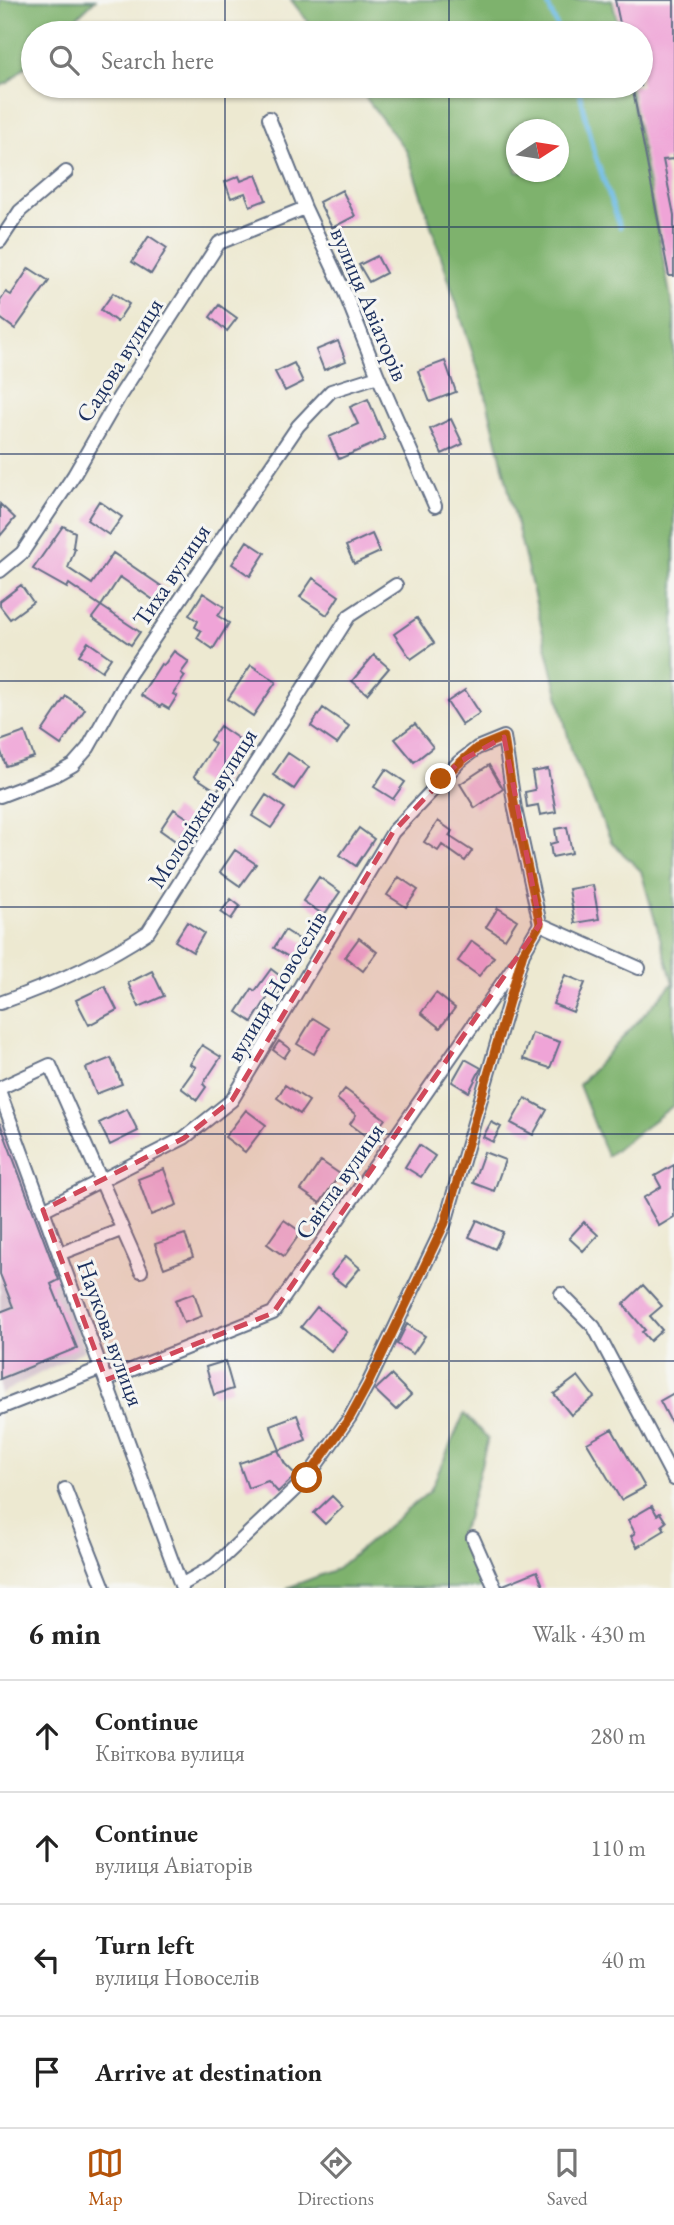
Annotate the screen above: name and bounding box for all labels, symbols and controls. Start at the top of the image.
search box [21,21,653,98]
icon: search [45,41,83,79]
text: Search here [101,43,214,77]
north arrow [506,119,569,182]
street label: вулиця Авіаторів [324,222,416,386]
street label: Садова вулиця [69,292,170,428]
street label: Тиха вулиця [125,517,217,632]
street label: Молодіжна вулиця [140,722,264,894]
route end [425,763,456,794]
street label: вулиця Новоселів [219,905,333,1067]
street label: Світла вулиця [288,1116,391,1245]
street label: Наукова вулиця [70,1255,152,1411]
route start [291,1462,322,1493]
text: 6 min [28,1614,101,1653]
text: Walk · 430 m [532,1619,646,1649]
text: Continue [95,1704,198,1738]
icon: ahead [28,1717,66,1755]
text: 280 m [590,1721,646,1751]
text: Квіткова вулиця [95,1738,245,1768]
text: Continue [95,1816,198,1850]
icon: ahead [28,1829,66,1867]
text: 110 m [590,1833,646,1863]
text: вулиця Авіаторів [95,1850,252,1880]
text: Turn left [95,1928,194,1962]
icon: left [28,1941,66,1979]
text: 40 m [601,1945,646,1975]
text: вулиця Новоселів [95,1962,259,1992]
icon: arrive [28,2053,66,2091]
text: Arrive at destination [95,2055,322,2089]
tab: Map [86,2144,124,2211]
tab: Directions [297,2144,374,2211]
tab: Saved [547,2144,588,2211]

